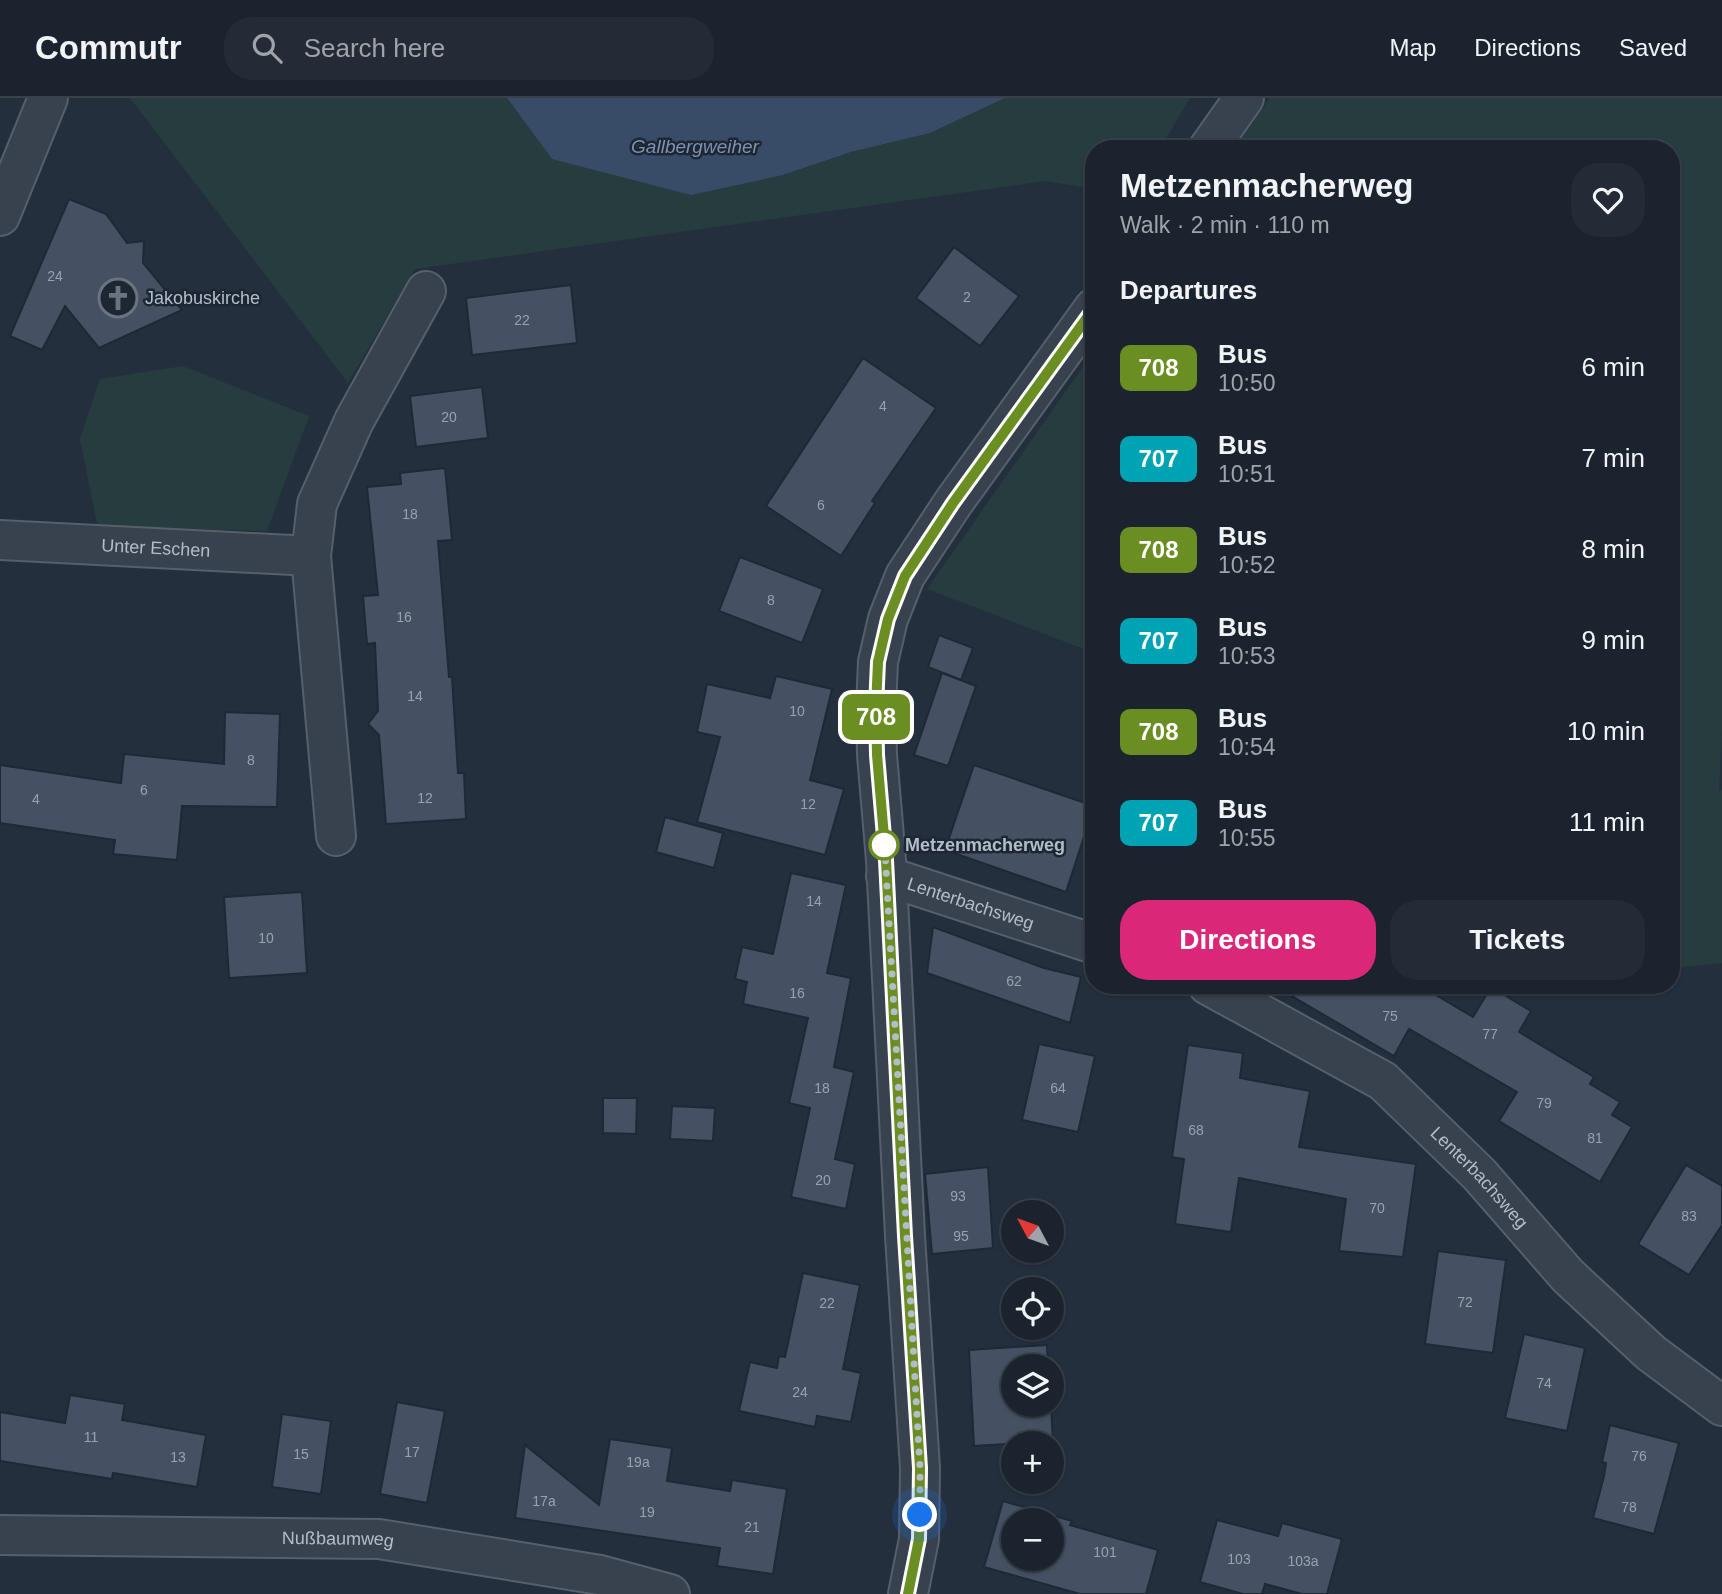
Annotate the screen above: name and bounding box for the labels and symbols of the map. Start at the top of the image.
water label: Gallbergweiher [631,136,760,157]
house number: 24 [47,268,63,284]
church icon: Jakobuskirche [97,277,139,319]
place label: Jakobuskirche [145,288,260,308]
house number: 2 [963,289,971,305]
house number: 22 [514,312,530,328]
house number: 4 [879,398,887,414]
house number: 20 [441,409,457,425]
house number: 6 [817,497,825,513]
house number: 18 [402,506,418,522]
street label: Unter Eschen [101,535,211,561]
house number: 8 [767,592,775,608]
house number: 16 [396,609,412,625]
house number: 14 [407,688,423,704]
line badge: 708 [836,694,916,740]
house number: 10 [789,703,805,719]
house number: 8 [247,752,255,768]
house number: 6 [140,782,148,798]
house number: 12 [417,790,433,806]
house number: 4 [32,791,40,807]
house number: 12 [800,796,816,812]
marker: Metzenmacherweg [869,830,899,860]
place label: Metzenmacherweg [905,835,1065,855]
street label: Lenterbachsweg [905,874,1037,934]
house number: 14 [806,893,822,909]
house number: 10 [258,930,274,946]
house number: 62 [1006,973,1022,989]
house number: 16 [789,985,805,1001]
house number: 75 [1382,1008,1398,1024]
house number: 77 [1482,1026,1498,1042]
house number: 18 [814,1080,830,1096]
house number: 64 [1050,1080,1066,1096]
house number: 79 [1536,1095,1552,1111]
house number: 68 [1188,1122,1204,1138]
street label: Lenterbachsweg [1427,1123,1532,1232]
house number: 81 [1587,1130,1603,1146]
house number: 20 [815,1172,831,1188]
house number: 93 [950,1188,966,1204]
north arrow [1001,1200,1064,1264]
house number: 70 [1369,1200,1385,1216]
house number: 83 [1681,1208,1697,1224]
house number: 95 [953,1228,969,1244]
house number: 72 [1457,1294,1473,1310]
house number: 22 [819,1295,835,1311]
house number: 74 [1536,1375,1552,1391]
house number: 24 [792,1384,808,1400]
house number: 11 [84,1429,98,1445]
house number: 17 [404,1444,420,1460]
house number: 15 [293,1446,309,1462]
house number: 76 [1631,1448,1647,1464]
house number: 13 [170,1449,186,1465]
house number: 19a [626,1454,650,1470]
house number: 17a [532,1493,556,1509]
your location [902,1497,937,1532]
house number: 78 [1621,1499,1637,1515]
house number: 19 [639,1504,655,1520]
house number: 21 [744,1519,760,1535]
street label: Nußbaumweg [282,1528,395,1551]
house number: 101 [1093,1544,1117,1560]
house number: 103 [1227,1551,1251,1567]
house number: 103a [1287,1553,1319,1569]

